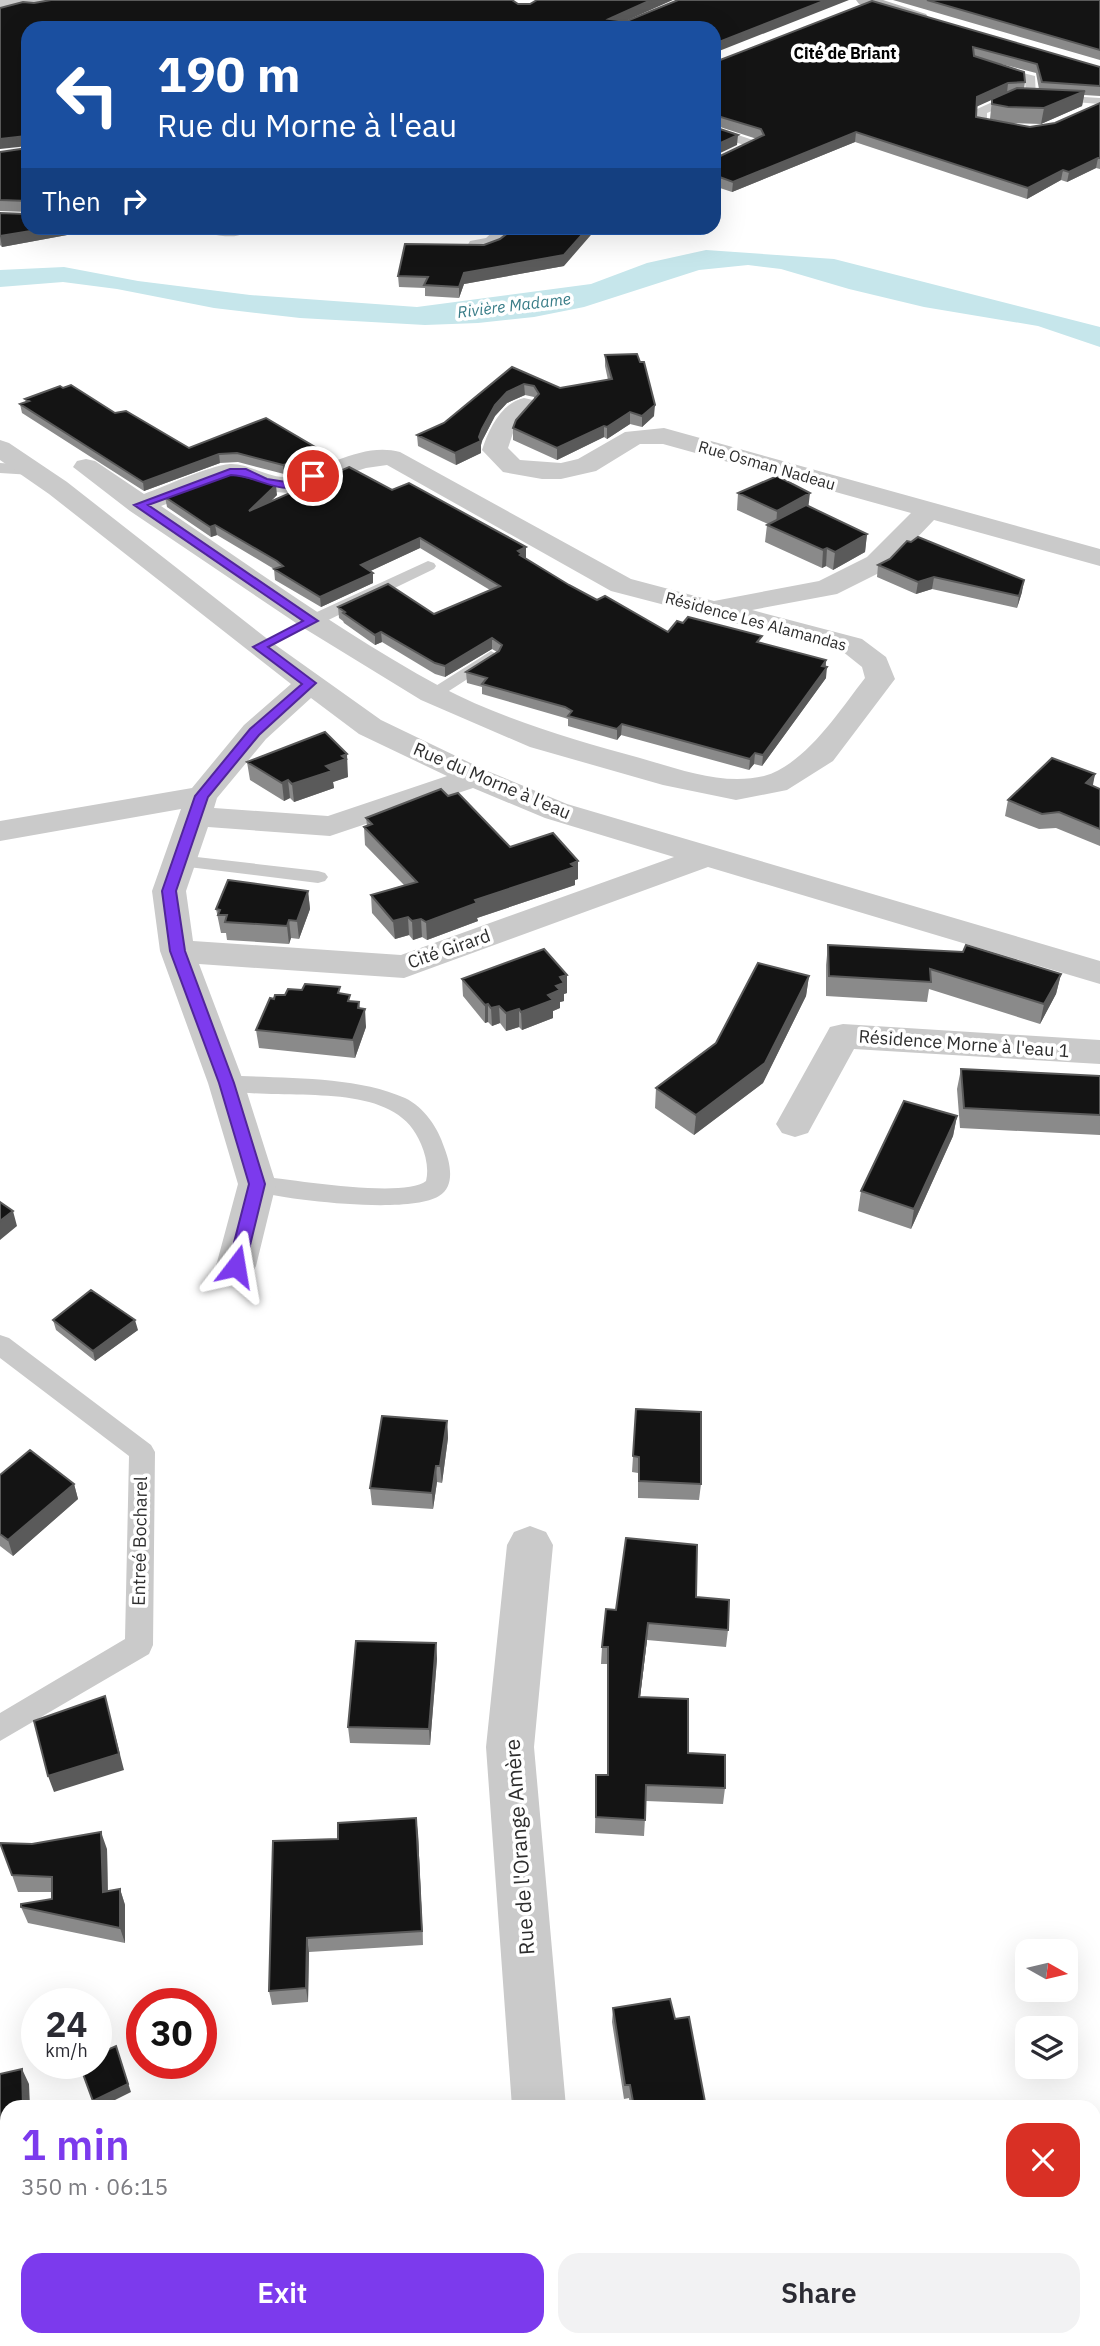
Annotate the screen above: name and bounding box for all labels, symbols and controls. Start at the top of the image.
text: 190 m [157,42,301,105]
district label: Cité de Briant [794,43,896,63]
icon: left [42,49,133,140]
text: Rue du Morne à l'eau [157,104,457,146]
icon: right [115,182,153,220]
text: Then [42,184,101,218]
water label: Rivière Madame [456,288,572,322]
street label: Rue Osman Nadeau [696,436,838,494]
pin [283,446,343,506]
icon: arrive [294,457,332,495]
street label: Résidence Les Alamandas [663,587,849,655]
street label: Rue du Morne à l'eau [410,737,574,824]
street label: Cité Girard [404,924,493,973]
street label: Résidence Morne à l'eau 1 [858,1025,1070,1062]
position arrow [199,1229,273,1303]
street label: Entreé Bocharel [127,1476,152,1606]
street label: Rue de l'Orange Amère [497,1738,541,1956]
north arrow [1015,1939,1078,2002]
map controls [1015,1939,1078,2079]
speed limit sign: 30 [126,1988,217,2079]
text: 24 [45,2001,88,2047]
button: layers [1015,2016,1078,2079]
text: km/h [45,2039,88,2062]
text: 1 min [21,2117,130,2172]
button: close [1006,2123,1080,2197]
text: 350 m · 06:15 [21,2171,168,2201]
button: Exit [21,2253,544,2333]
button: Share [558,2253,1080,2333]

